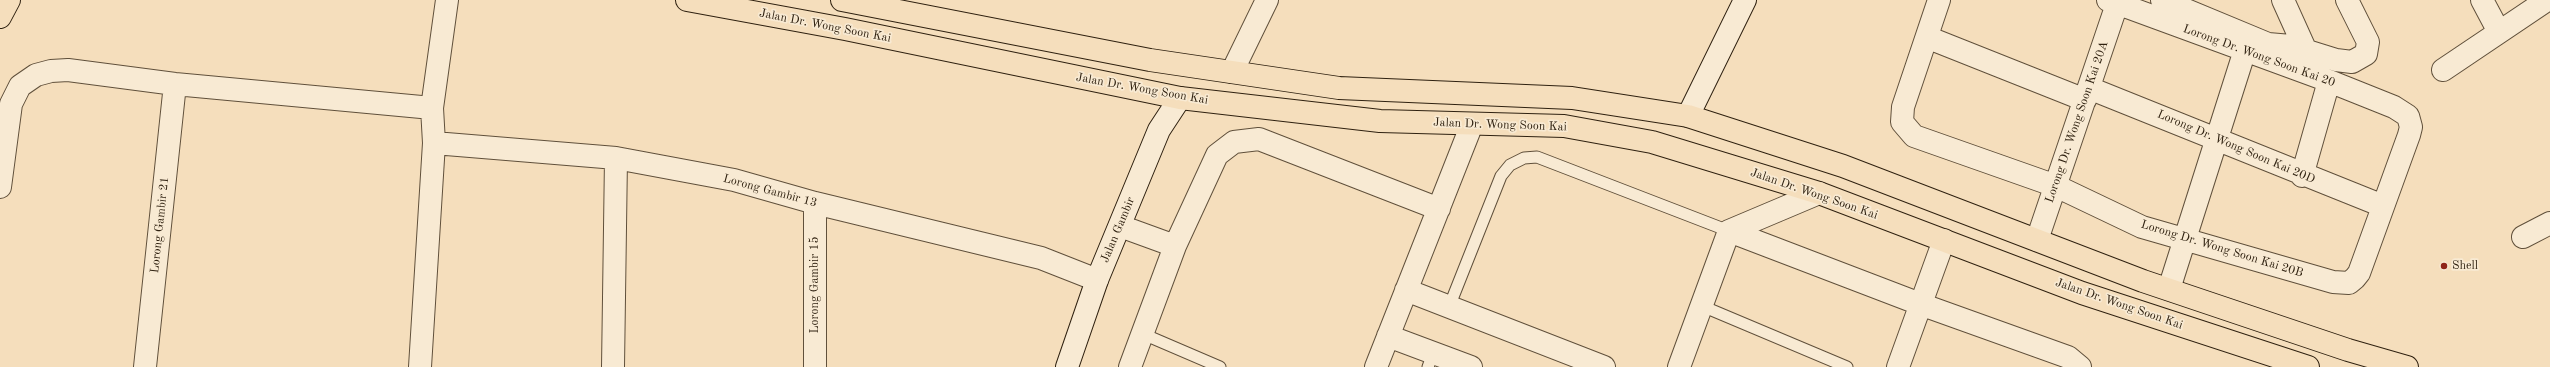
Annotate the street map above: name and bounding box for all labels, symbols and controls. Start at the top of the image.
street label: Jalan Dr. Wong Soon Kai [758,6,892,46]
street label: Lorong Dr. Wong Soon Kai 20 [2181,22,2337,90]
street label: Lorong Dr. Wong Soon Kai 20A [2043,39,2111,205]
street label: Jalan Dr. Wong Soon Kai [1075,70,1209,108]
street label: Lorong Dr. Wong Soon Kai 20D [2155,107,2317,187]
street label: Jalan Dr. Wong Soon Kai [1433,115,1567,135]
street label: Jalan Dr. Wong Soon Kai [1748,165,1880,223]
street label: Lorong Gambir 13 [721,172,819,210]
street label: Lorong Gambir 21 [148,176,172,274]
street label: Jalan Gambir [1098,195,1138,265]
street label: Lorong Dr. Wong Soon Kai 20B [2139,217,2305,281]
street label: Lorong Gambir 15 [808,237,822,333]
place label: Shell [2452,259,2478,273]
marker: Shell [2439,261,2449,271]
street label: Jalan Dr. Wong Soon Kai [2053,275,2185,333]

